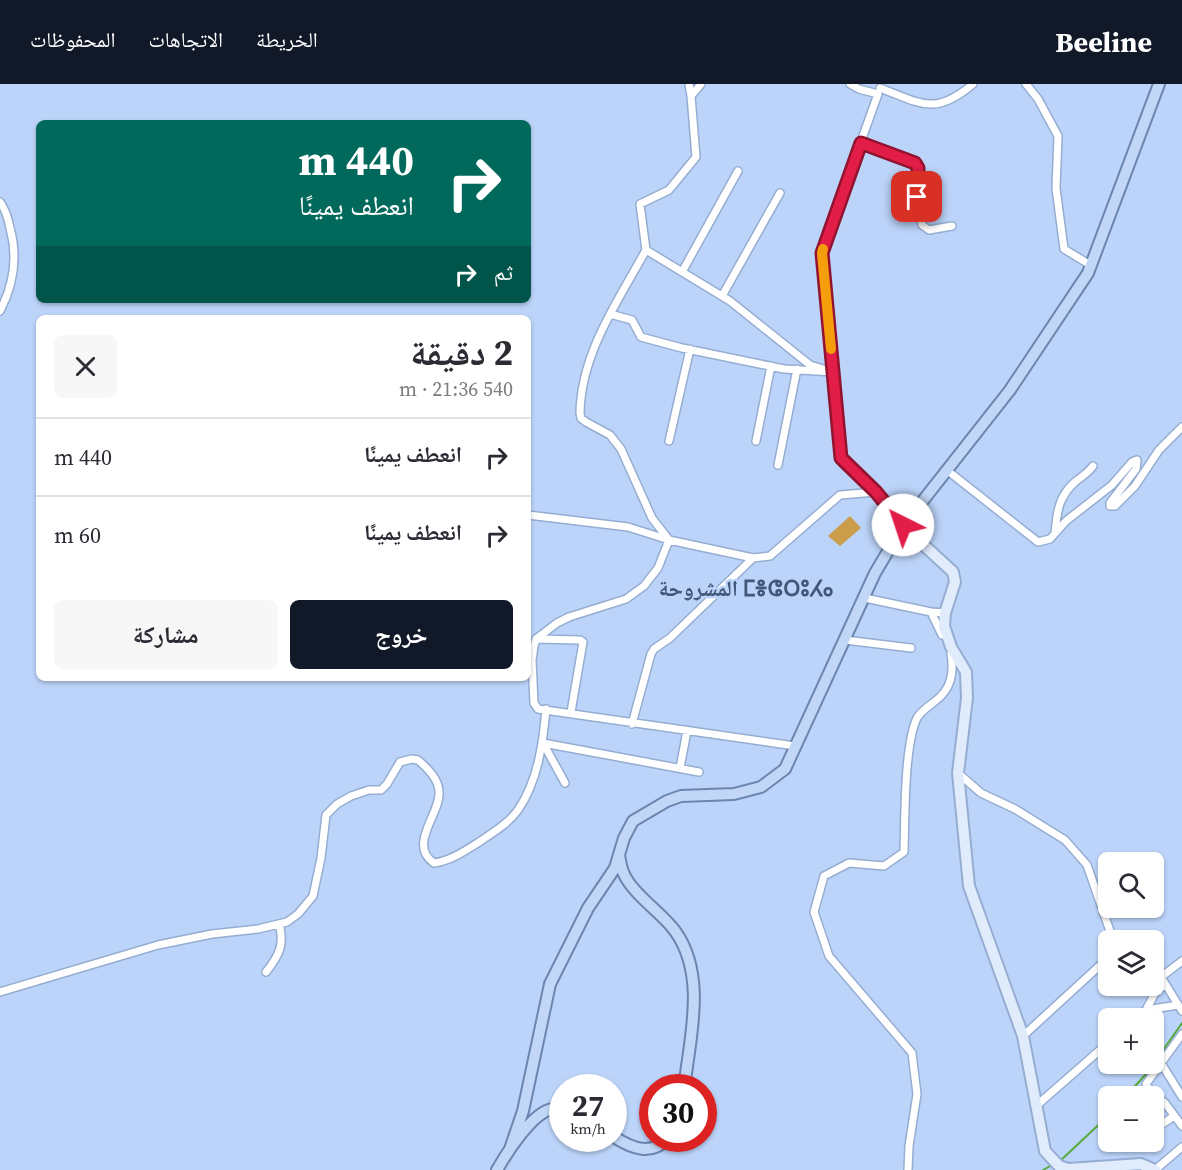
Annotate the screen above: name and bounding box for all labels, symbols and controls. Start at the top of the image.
text: Beeline [1055,23,1152,61]
text: المحفوظات [30,25,115,54]
text: الاتجاهات [148,25,223,54]
text: الخريطة [256,25,318,54]
text: 440 m [299,131,414,189]
icon: right [435,144,513,222]
pin [891,171,942,222]
icon: arrive [900,180,933,213]
text: انعطف يمينًا [299,187,414,224]
text: ثم [494,257,513,287]
icon: right [449,258,482,291]
text: 2 دقيقة [410,328,513,377]
button: close [54,335,117,398]
text: 540 m · 21:36 [399,375,513,403]
text: انعطف يمينًا [364,439,462,469]
icon: right [480,441,513,474]
text: 440 m [54,442,112,472]
position arrow [871,493,935,557]
text: انعطف يمينًا [364,517,462,547]
icon: right [480,519,513,552]
text: 60 m [54,520,101,550]
district label: المشروحة ⵎⴻⵛⵔⵓⵃⴰ [658,573,834,603]
button: مشاركة [54,600,278,669]
button: خروج [290,600,513,669]
map controls [1098,852,1164,1152]
button: search [1098,852,1164,918]
button: layers [1098,930,1164,996]
button: + [1098,1008,1164,1074]
speed limit sign: 30 [639,1074,717,1152]
text: 27 [572,1085,604,1126]
button: − [1098,1086,1164,1152]
text: km/h [570,1118,606,1139]

